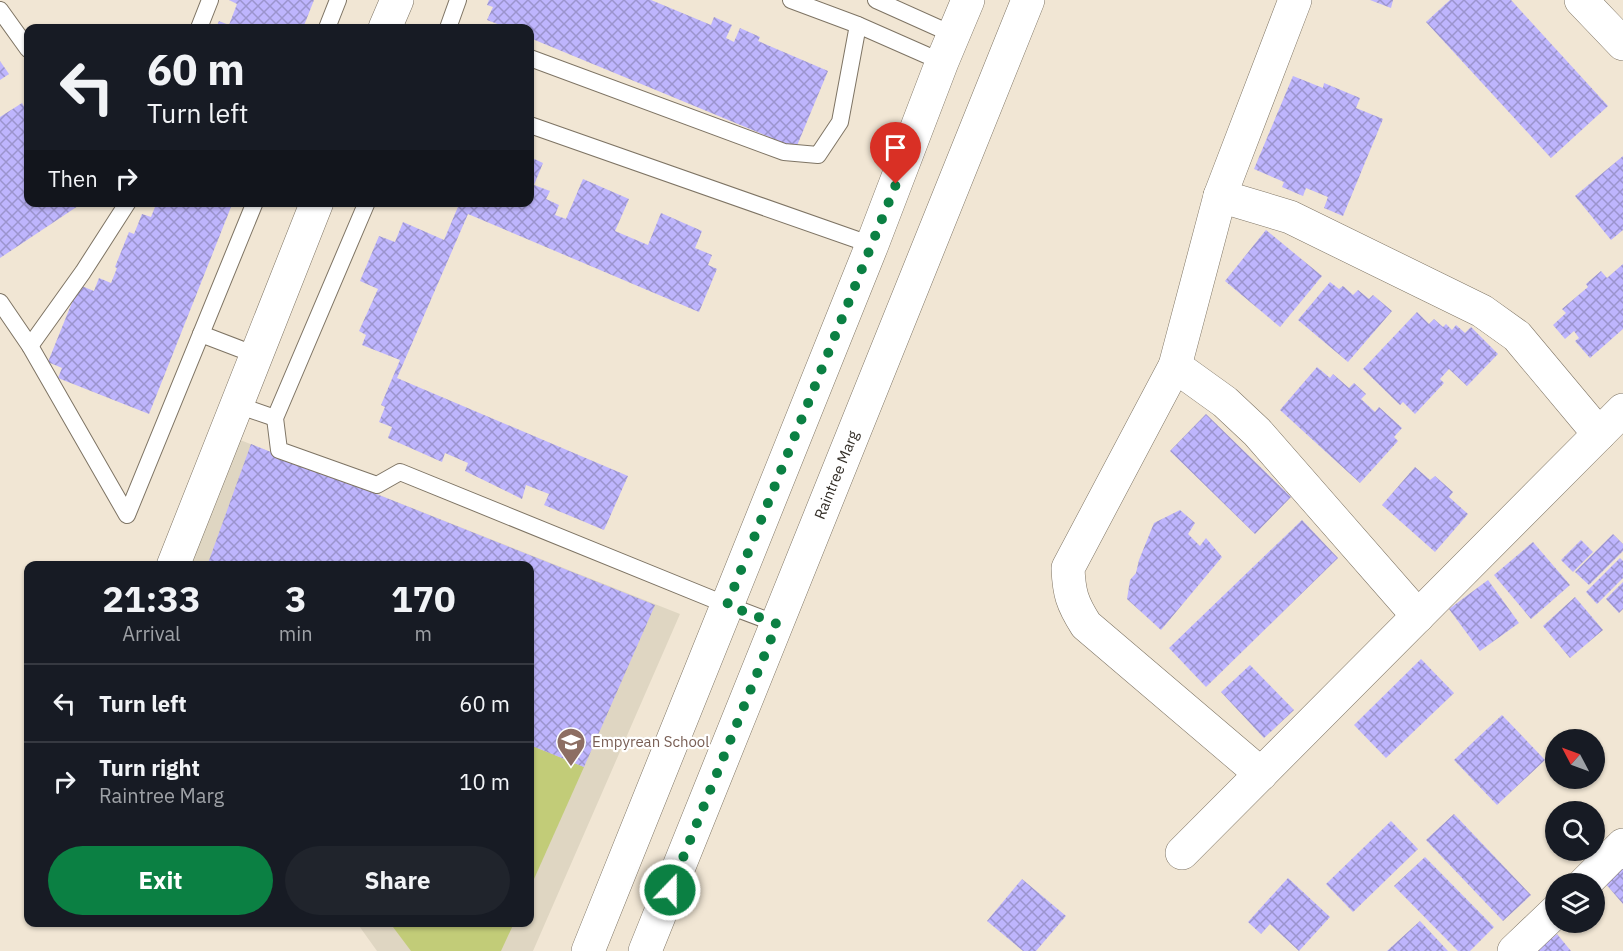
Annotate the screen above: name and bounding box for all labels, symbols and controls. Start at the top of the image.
text: 60 m [147,42,245,97]
icon: left [48,48,126,126]
text: Turn left [147,95,248,130]
pin [870,122,921,184]
icon: arrive [879,131,912,164]
icon: right [110,162,143,195]
text: Then [48,164,98,193]
street label: Raintree Marg [810,428,863,522]
text: 21:33 [102,575,201,622]
text: 3 [285,575,307,622]
text: 170 [391,575,456,622]
text: Arrival [122,620,181,647]
text: min [279,620,313,647]
text: m [415,620,432,647]
icon: left [48,687,81,720]
text: Turn left [99,689,187,718]
text: 60 m [459,689,510,718]
school or university icon: Empyrean School [555,726,587,768]
north arrow [1545,729,1605,789]
map controls [1545,729,1605,933]
place label: Empyrean School [592,732,709,751]
text: Turn right [99,753,200,782]
icon: right [48,765,81,798]
text: 10 m [459,767,510,796]
text: Raintree Marg [99,782,224,809]
button: search [1545,801,1605,861]
button: Exit [48,846,273,915]
button: Share [285,846,510,915]
position arrow [638,858,702,922]
button: layers [1545,873,1605,933]

